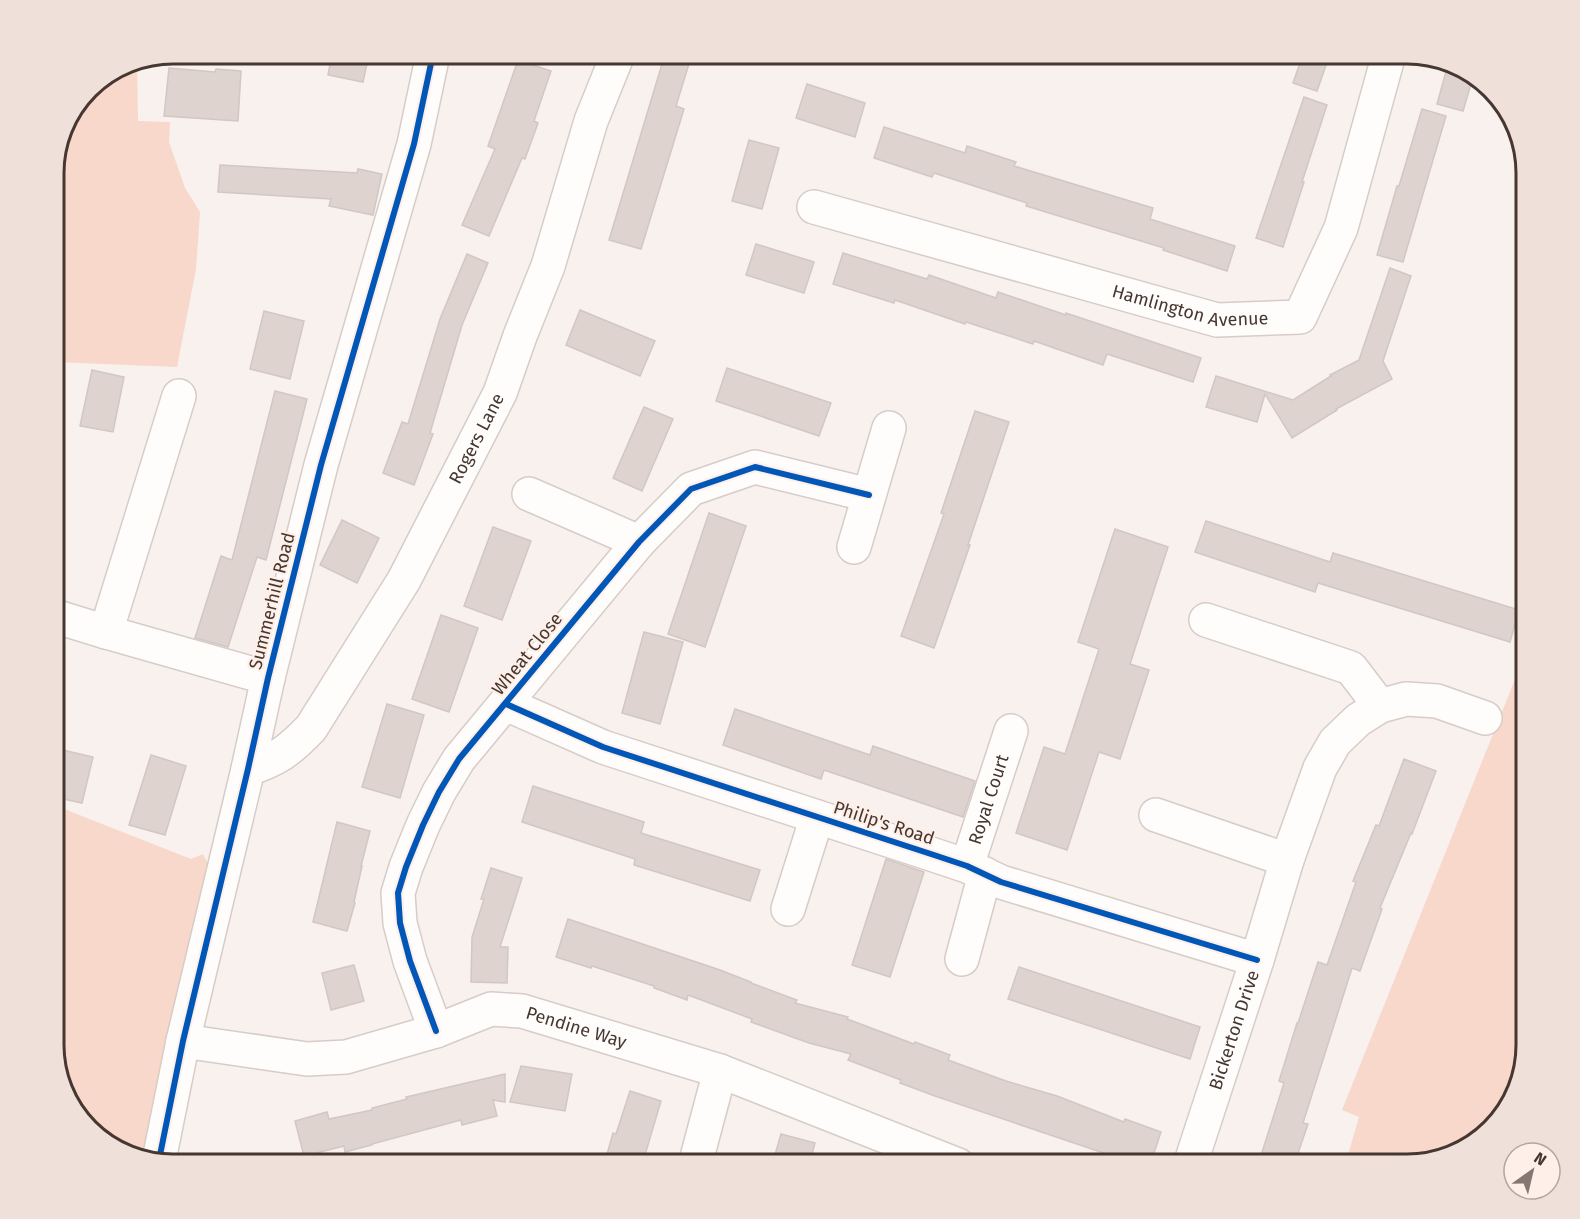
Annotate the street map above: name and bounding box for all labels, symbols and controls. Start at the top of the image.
street label: Hamlington Avenue [1110,280,1269,331]
street label: Rogers Lane [444,390,509,488]
street label: Summerhill Road [244,530,300,672]
street label: Wheat Close [487,608,567,700]
street label: Royal Court [964,751,1014,847]
street label: Philip's Road [831,796,937,850]
street label: Bickerton Drive [1204,967,1264,1093]
street label: Pendine Way [523,1002,629,1053]
north arrow [1502,1141,1562,1201]
text: N [1530,1148,1550,1170]

